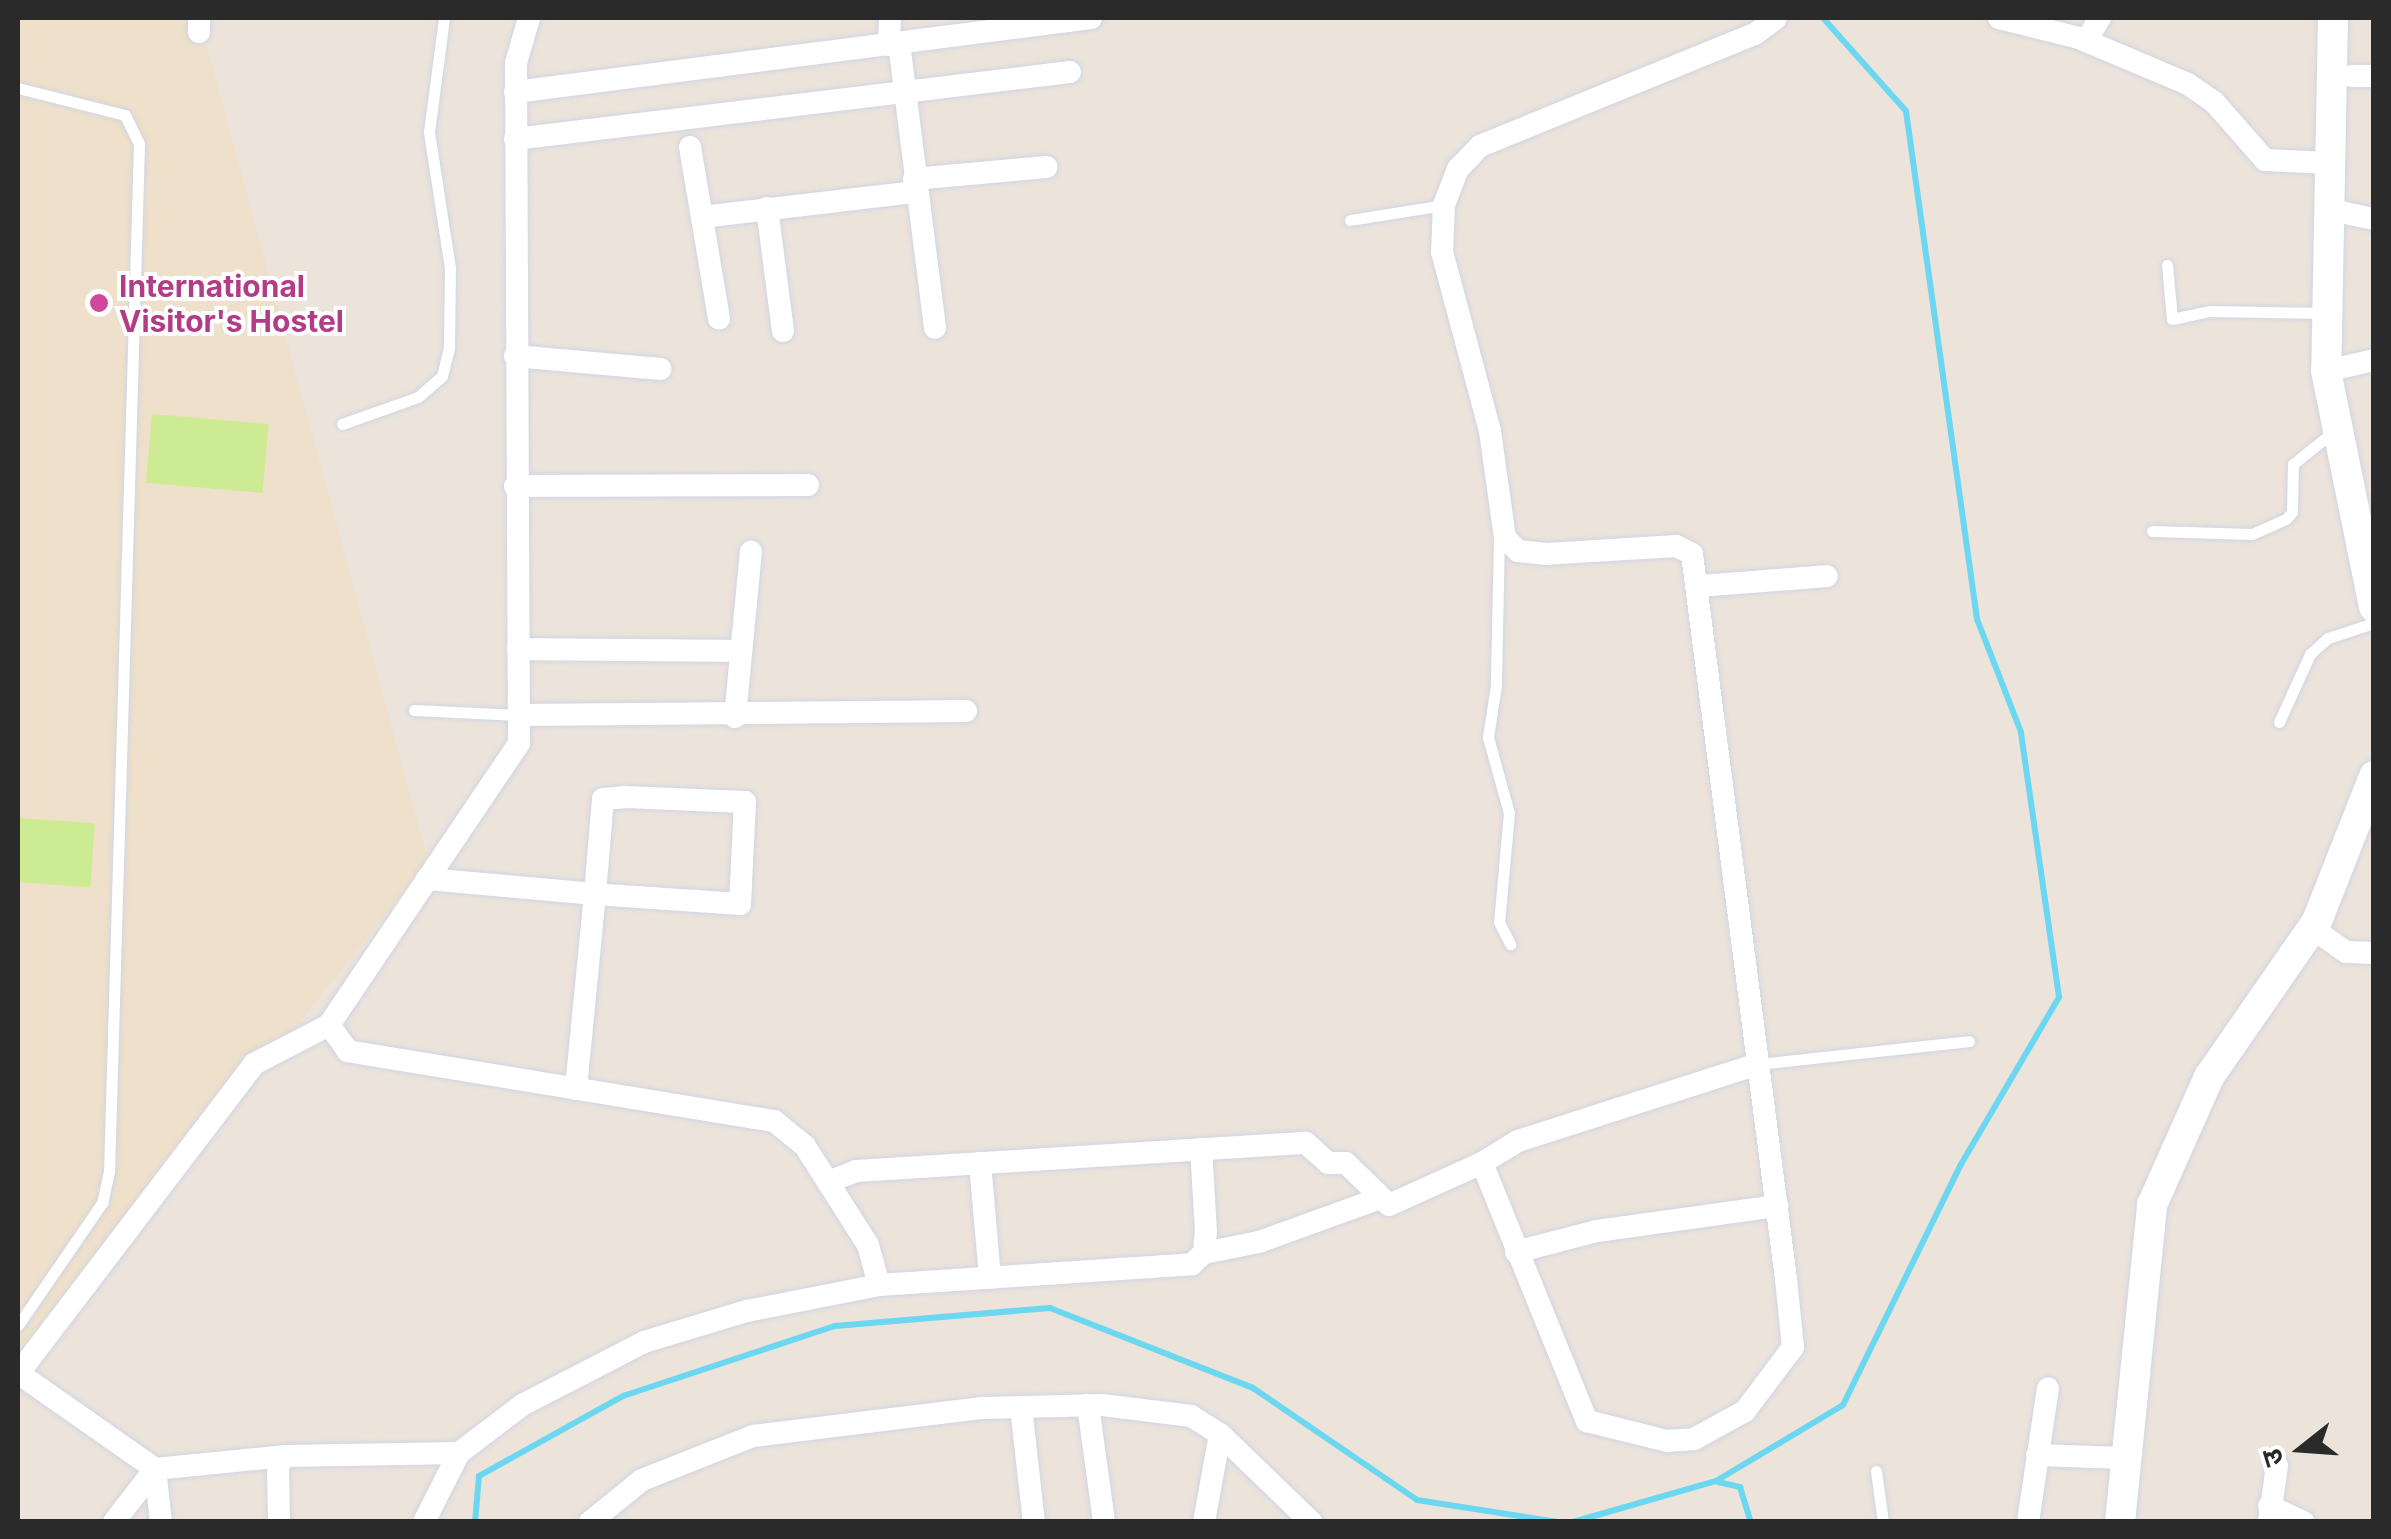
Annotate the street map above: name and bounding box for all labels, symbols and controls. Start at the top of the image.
place label: International Visitor's Hostel [119,268,344,338]
marker: International Visitor's Hostel [88,292,110,314]
north arrow [2251,1399,2351,1499]
text: उ [2254,1445,2291,1471]

